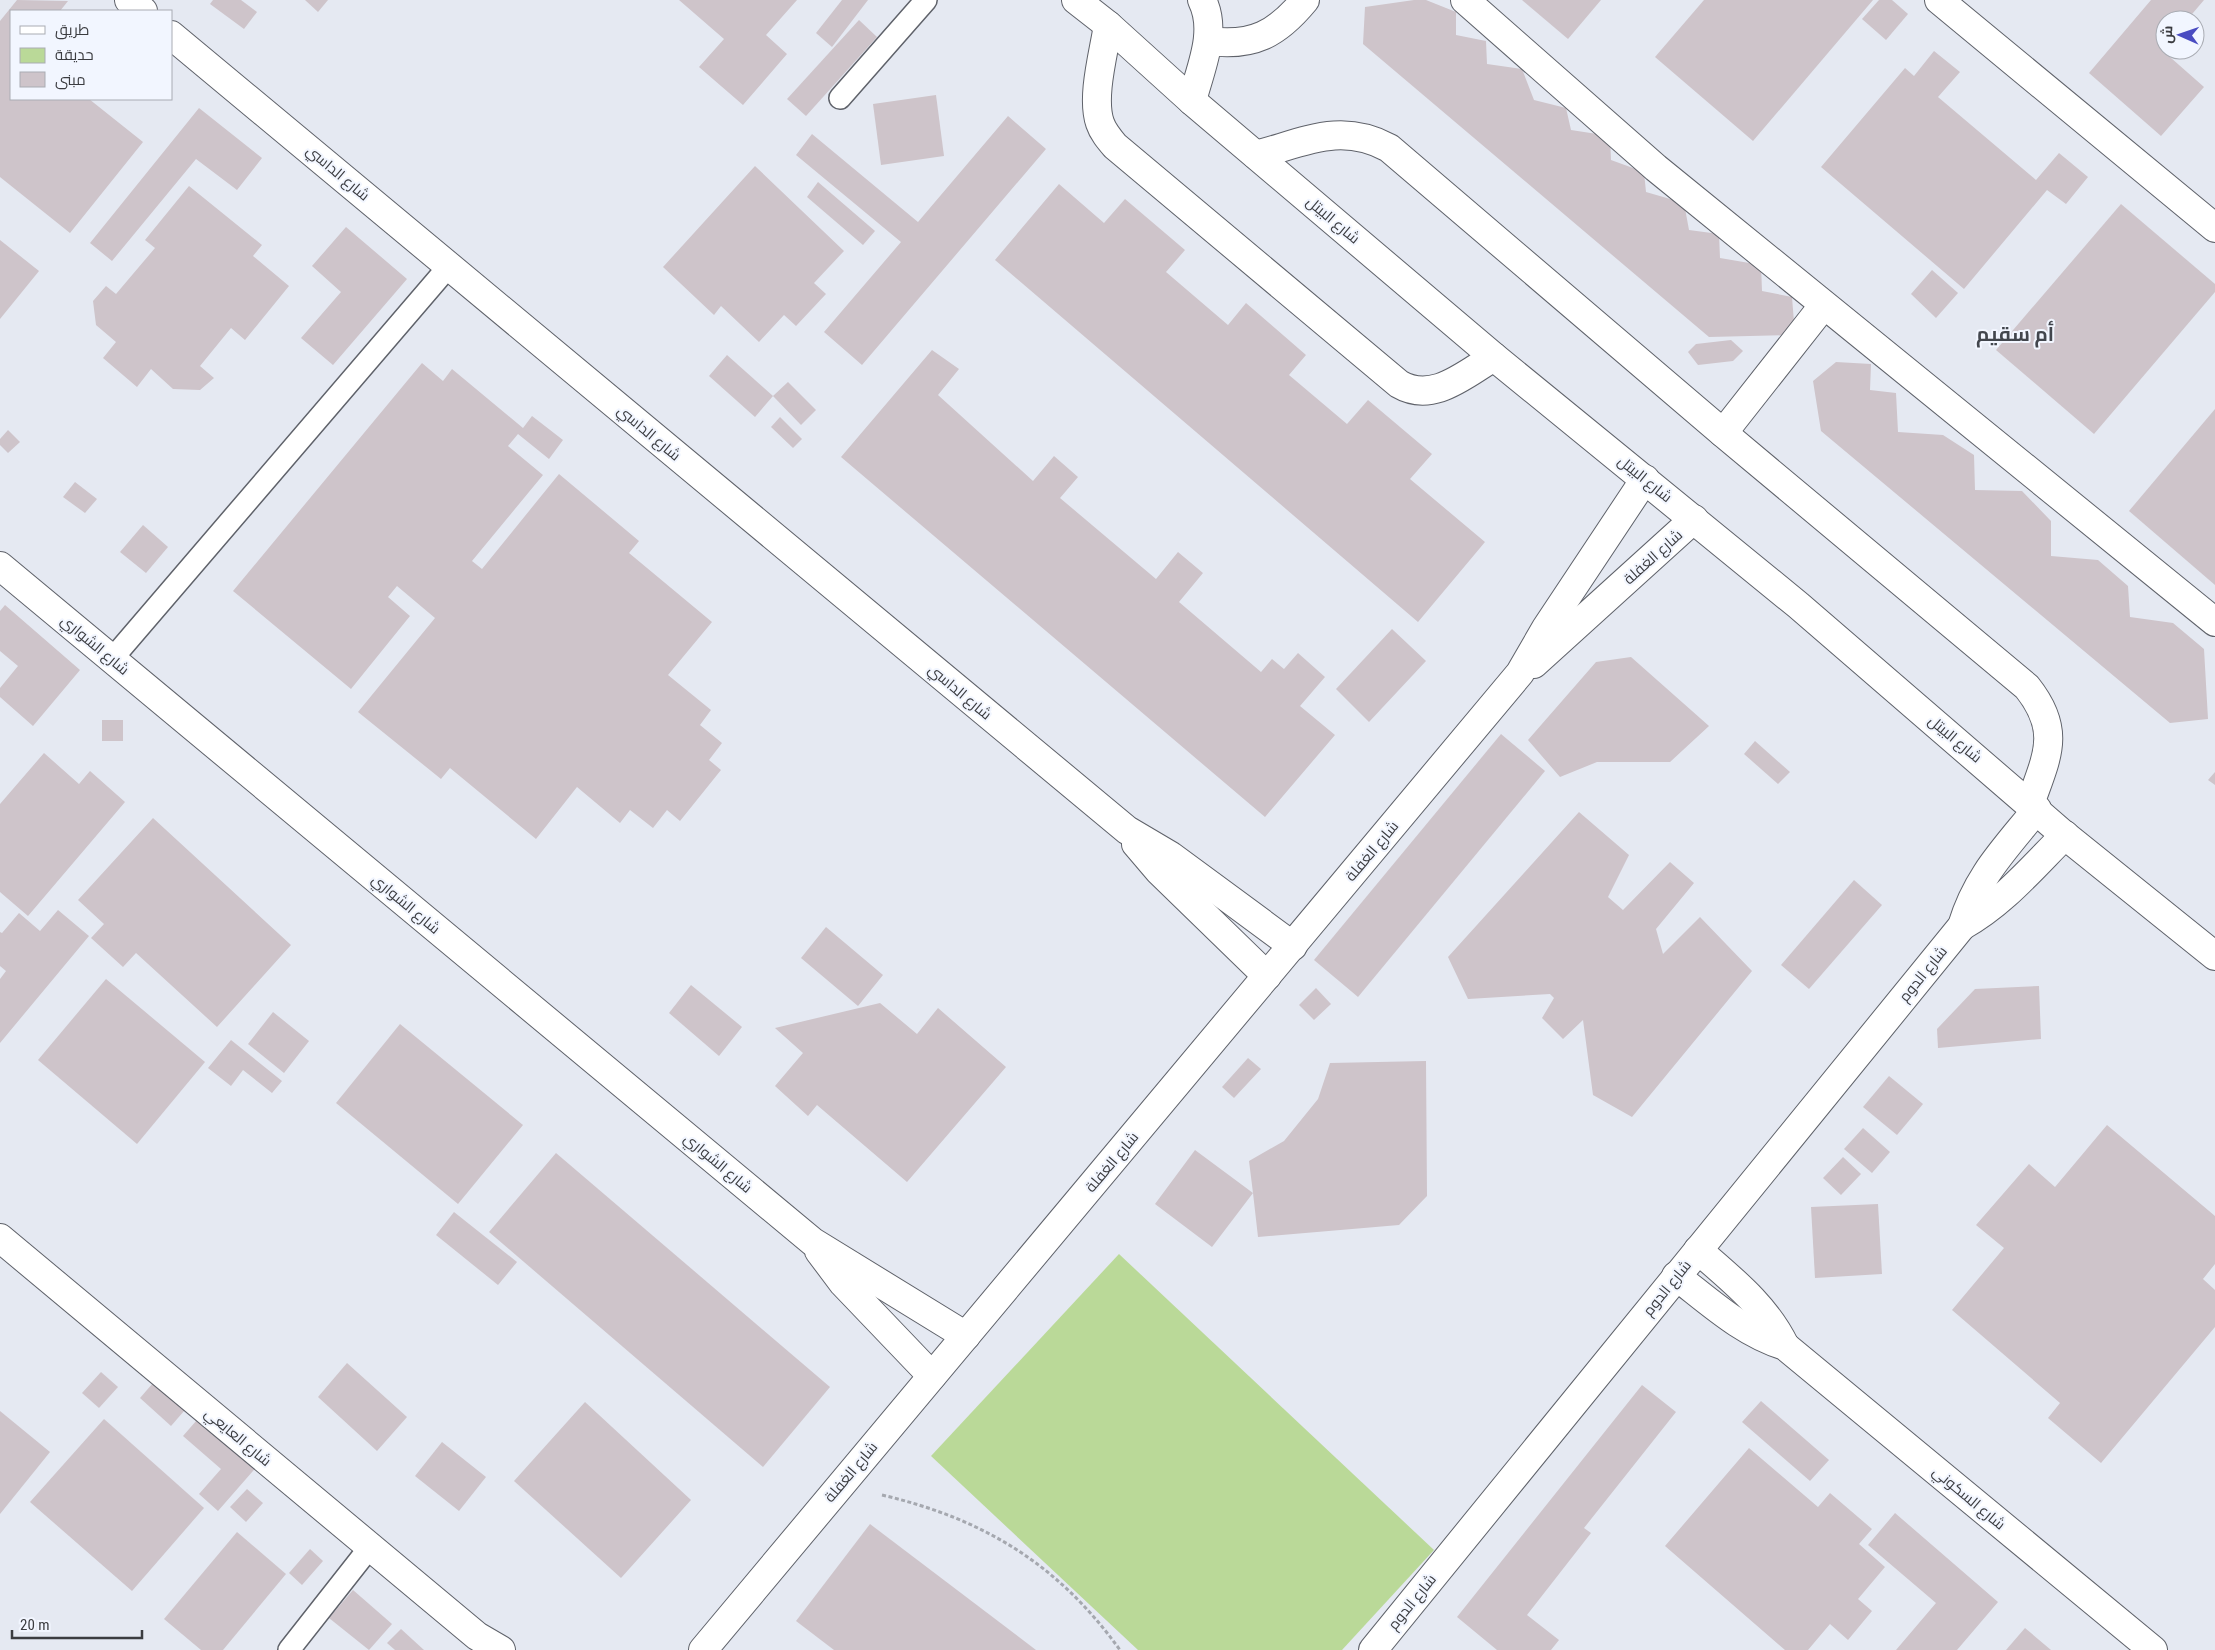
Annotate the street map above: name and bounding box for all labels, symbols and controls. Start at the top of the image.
legend [10,10,172,100]
north arrow [2155,10,2205,60]
text: طريق [55,21,89,40]
text: ش [2159,25,2176,44]
text: حديقة [55,46,94,64]
text: مبنى [55,71,86,90]
street label: شارع الداسي [301,141,373,207]
street label: شارع البيتل [1301,192,1363,249]
district label: أم سقيم [1976,320,2054,348]
street label: شارع الداسي [612,401,684,467]
street label: شارع البيتل [1613,452,1676,508]
street label: شارع الغفلة [1620,526,1688,590]
street label: شارع الشواري [55,611,133,681]
street label: شارع الداسي [923,660,995,726]
street label: شارع البيتل [1923,711,1985,768]
street label: شارع الغفلة [1342,817,1404,886]
street label: شارع الشواري [366,870,444,940]
street label: شارع الدوم [1895,943,1952,1007]
street label: شارع الغفلة [1082,1128,1144,1197]
street label: شارع الشواري [678,1129,756,1199]
street label: شارع الدوم [1639,1257,1696,1321]
street label: شارع العايعي [199,1404,275,1472]
street label: شارع الغفلة [821,1438,883,1507]
street label: شارع السكوني [1927,1462,2009,1536]
street label: شارع الدوم [1384,1571,1441,1635]
scale bar [12,1608,142,1640]
text: 20 m [20,1616,50,1634]

